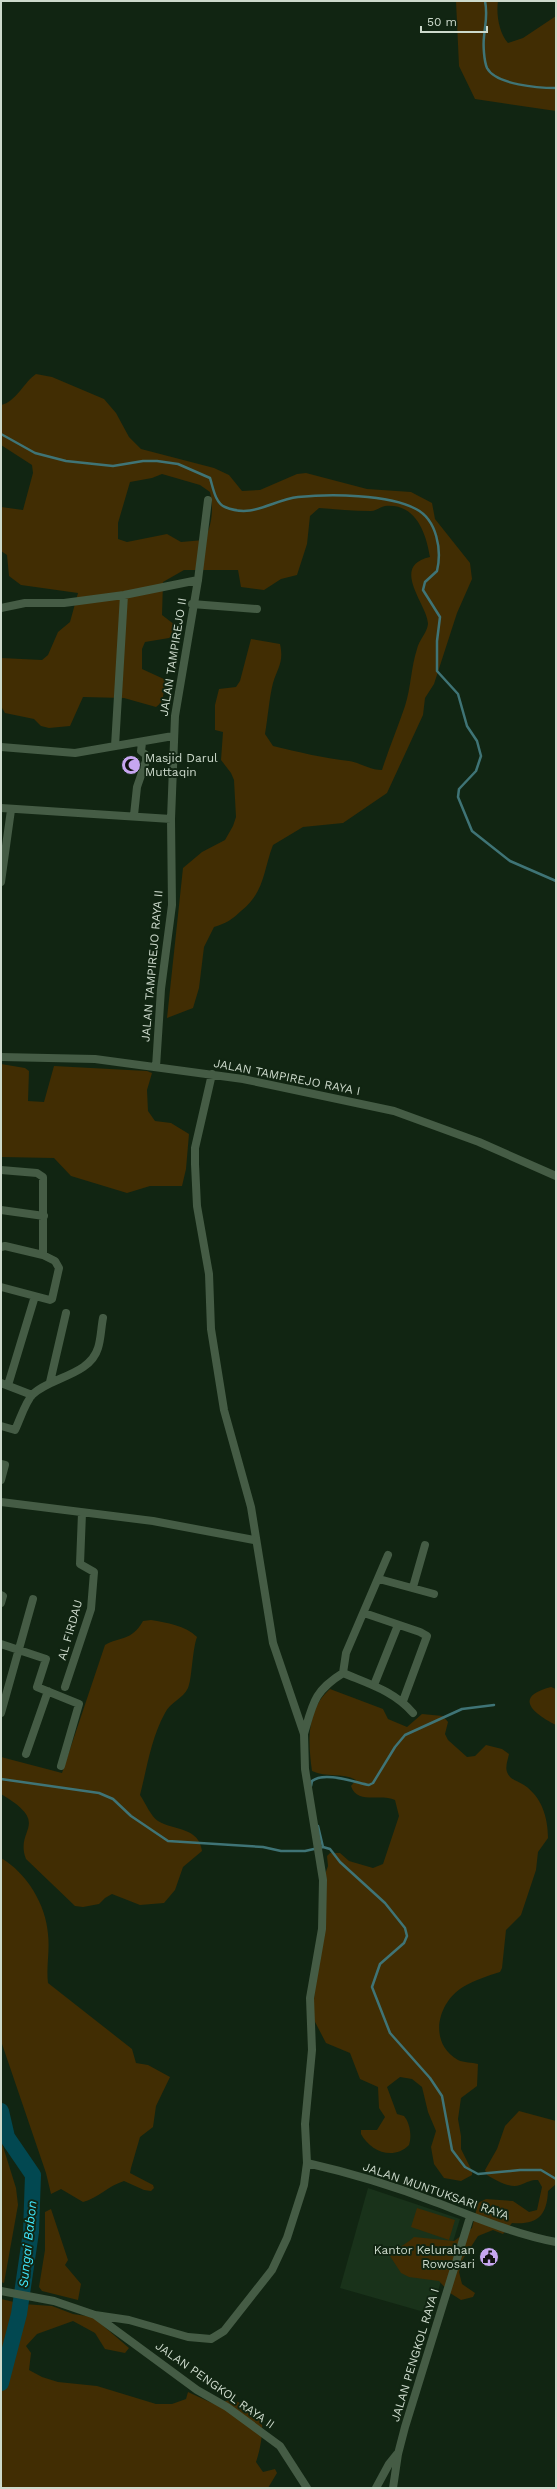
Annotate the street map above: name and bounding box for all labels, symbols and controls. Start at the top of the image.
scale bar [421,8,487,34]
text: 50 m [427,15,457,29]
street label: JALAN TAMPIREJO II [157,597,189,717]
place label: Masjid Darul Muttaqin [145,751,218,779]
mosque icon: Masjid Darul Muttaqin [120,754,142,776]
street label: JALAN TAMPIREJO RAYA II [138,889,166,1043]
street label: JALAN TAMPIREJO RAYA I [213,1056,361,1098]
street label: AL FIRDAU [55,1598,85,1662]
street label: JALAN MUNTUKSARI RAYA [361,2159,511,2223]
water label: Sungai Babon [15,2200,40,2288]
place label: Kantor Kelurahan Rowosari [374,2243,475,2271]
public building icon: Kantor Kelurahan Rowosari [478,2246,500,2268]
street label: JALAN PENGKOL RAYA I [388,2287,442,2423]
street label: JALAN PENGKOL RAYA II [153,2338,277,2432]

